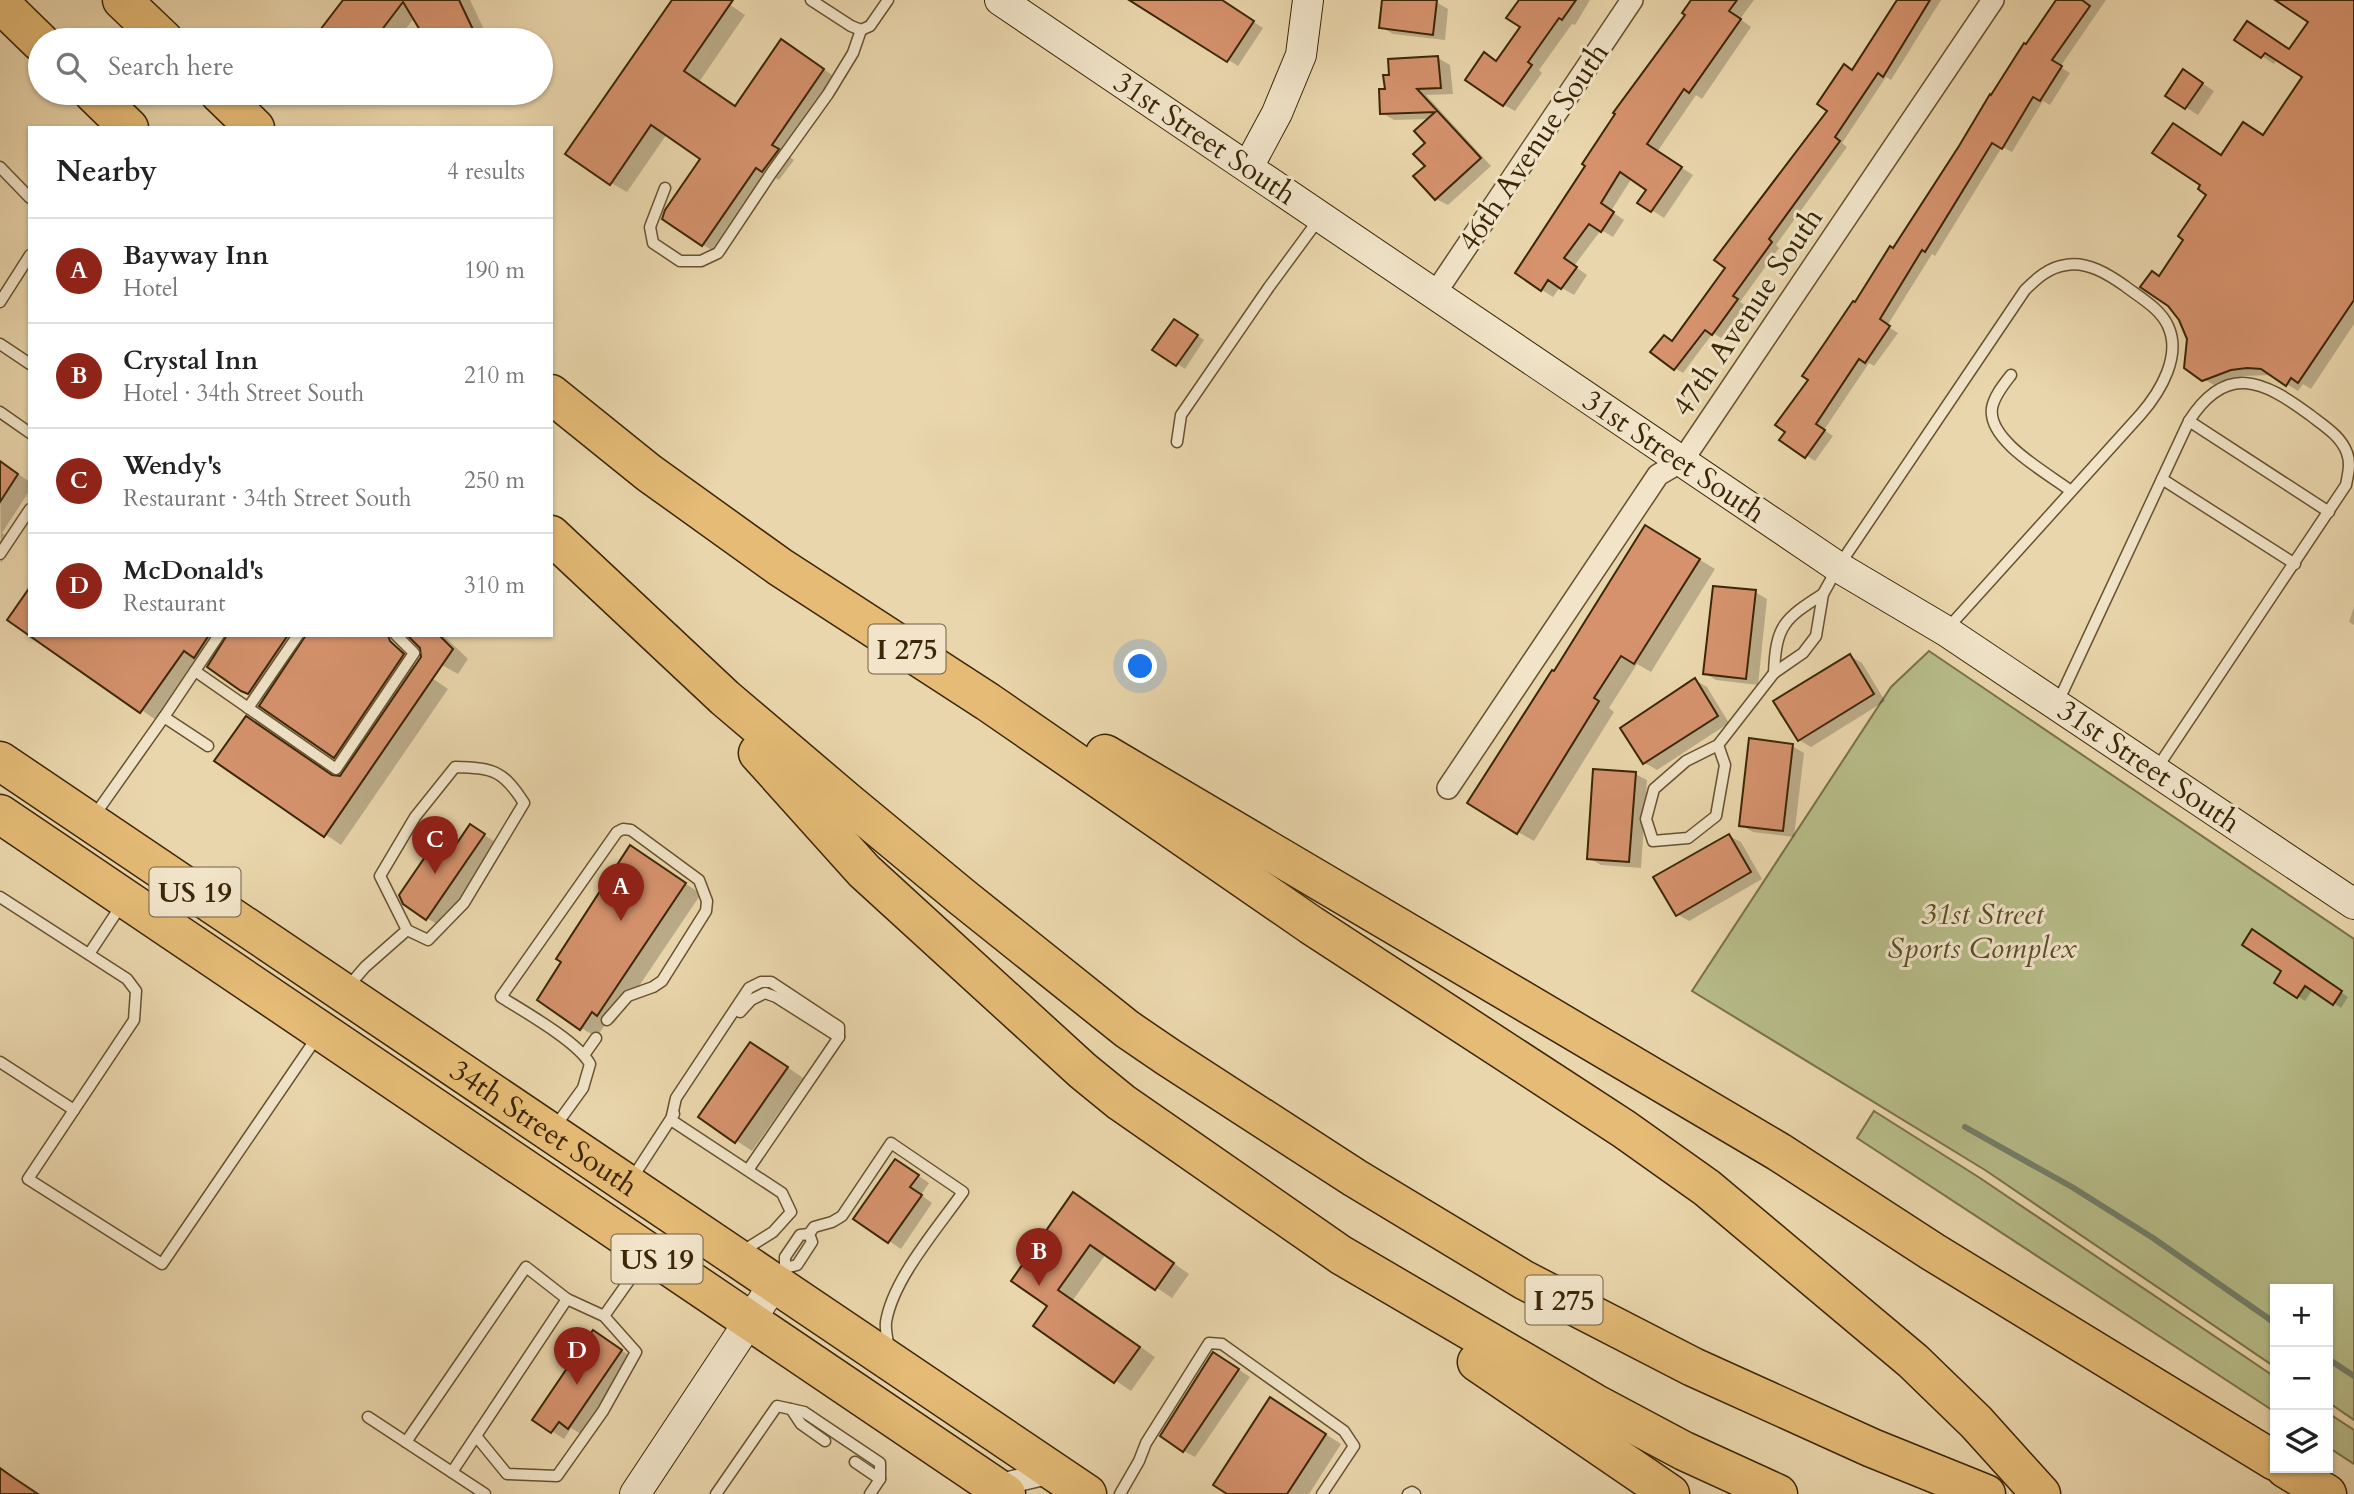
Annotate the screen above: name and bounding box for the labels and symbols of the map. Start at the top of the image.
street label: 46th Avenue South [1448,34,1619,260]
street label: 31st Street South [1105,62,1305,215]
street label: 47th Avenue South [1662,199,1833,425]
street label: 31st Street South [1574,380,1774,533]
road number: I 275 [869,624,946,674]
your location [1123,649,1157,683]
street label: 31st Street South [2049,690,2249,843]
pin: C [412,816,458,874]
pin: A [598,863,644,921]
road number: US 19 [150,868,241,917]
park label: 31st Street Sports Complex [1887,894,2077,969]
street label: 34th Street South [441,1050,646,1207]
pin: B [1016,1228,1062,1286]
road number: US 19 [612,1234,702,1284]
road number: I 275 [1526,1276,1602,1324]
pin: D [554,1327,600,1385]

